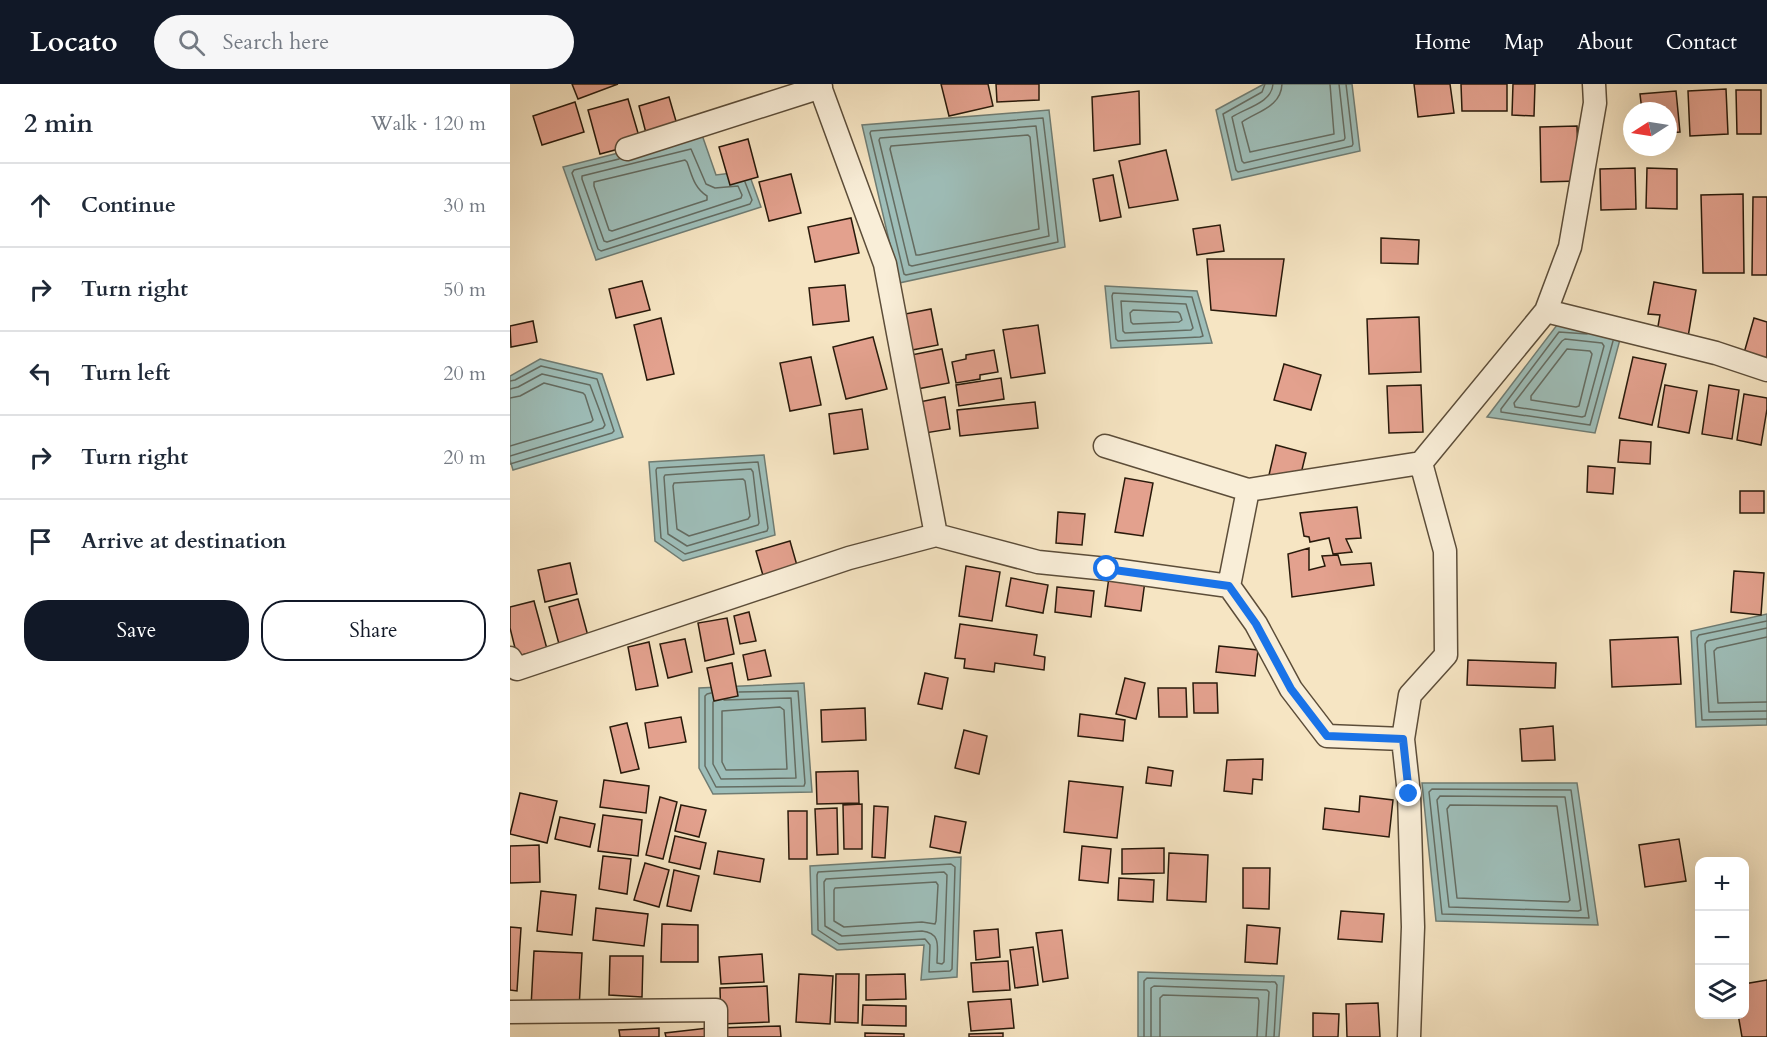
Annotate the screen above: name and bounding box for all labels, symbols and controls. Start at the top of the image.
search box [154,15,574,69]
text: Locato [30,23,118,61]
icon: search [175,26,208,59]
text: Search here [223,27,329,57]
text: Home [1415,28,1471,57]
text: Map [1504,28,1544,57]
text: About [1577,28,1633,57]
text: Contact [1666,28,1737,57]
north arrow [1623,102,1677,156]
text: 2 min [24,106,93,141]
text: Walk · 120 m [371,110,486,137]
icon: ahead [24,189,57,222]
text: Continue [81,190,176,220]
text: 30 m [443,192,486,219]
icon: right [24,273,57,306]
text: Turn right [81,274,188,304]
text: 50 m [443,276,486,303]
icon: left [24,357,57,390]
text: Turn left [81,358,170,388]
text: 20 m [443,360,486,387]
icon: right [24,441,57,474]
text: Turn right [81,442,188,472]
text: 20 m [443,444,486,471]
icon: arrive [24,525,57,558]
text: Arrive at destination [81,526,286,556]
route start [1093,555,1119,581]
button: Save [24,600,249,661]
button: Share [261,600,486,661]
route end [1395,780,1421,806]
map controls [1695,857,1749,1019]
button: + [1695,857,1749,911]
button: − [1695,911,1749,965]
button: layers [1695,965,1749,1019]

